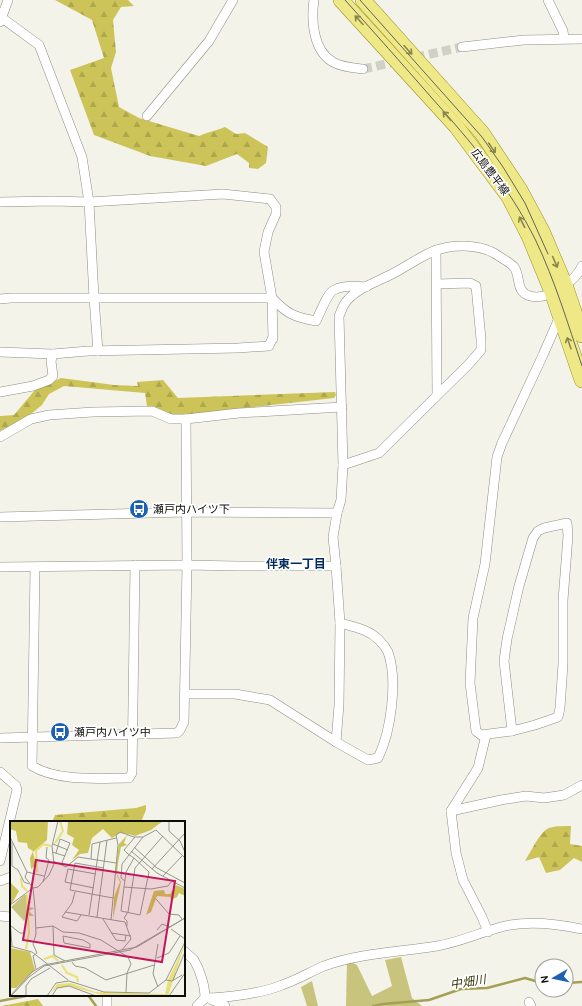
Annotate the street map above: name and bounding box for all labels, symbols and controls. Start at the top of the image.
one-way arrow [355,15,364,25]
one-way arrow [403,45,412,55]
one-way arrow [442,111,452,121]
one-way arrow [488,142,496,153]
street label: 広島豊平線 [468,146,512,198]
one-way arrow [518,216,525,228]
one-way arrow [552,255,560,267]
one-way arrow [565,337,573,349]
bus stop icon: 瀬戸内ハイツ下 [128,498,150,520]
place label: 瀬戸内ハイツ下 [153,503,230,516]
district label: 伴東一丁目 [266,557,326,571]
bus stop icon: 瀬戸内ハイツ中 [49,721,71,743]
place label: 瀬戸内ハイツ中 [74,726,151,739]
inset map [10,821,185,996]
north arrow [534,958,574,998]
water label: 中畑川 [449,972,489,992]
text: N [538,975,552,984]

